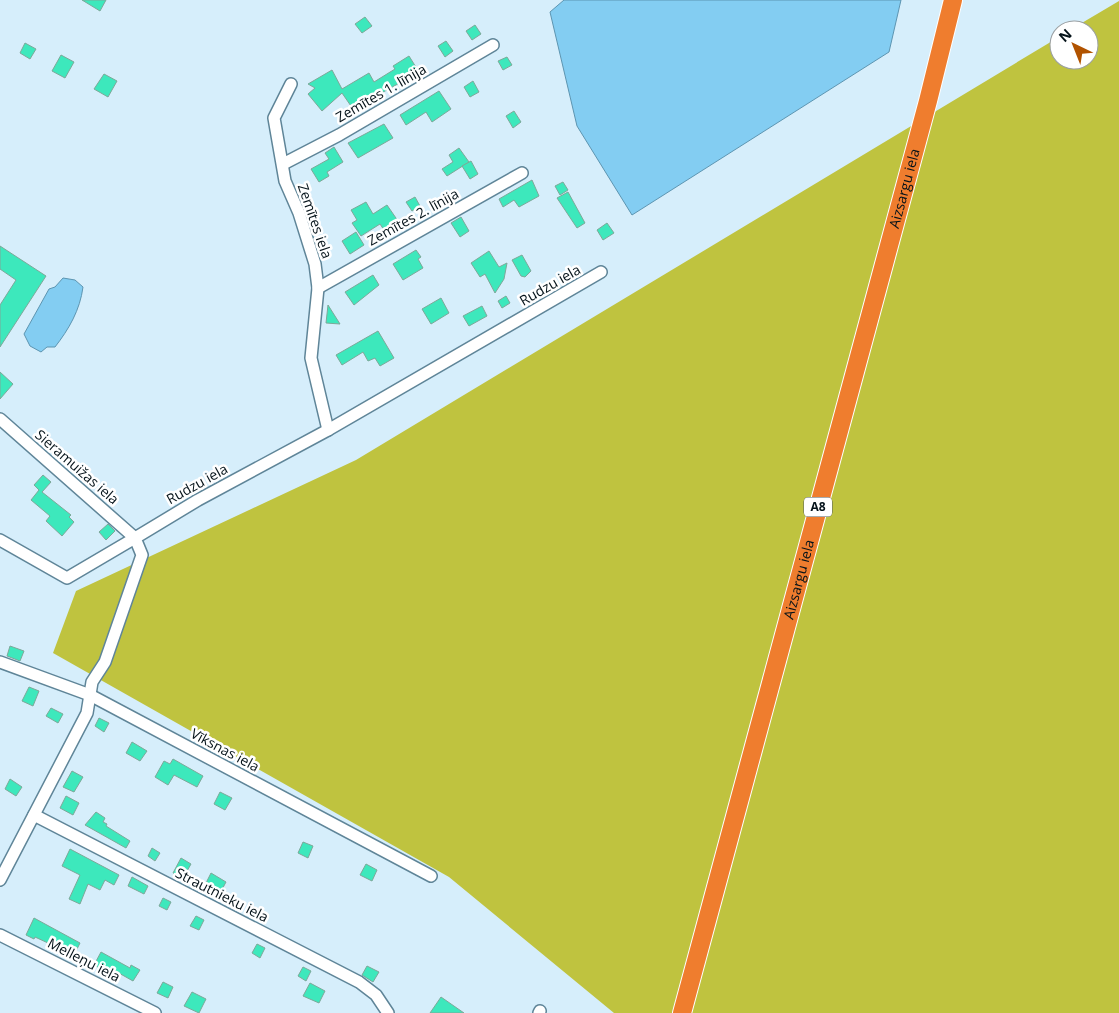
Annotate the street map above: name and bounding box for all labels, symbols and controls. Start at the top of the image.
north arrow [1049,20,1099,70]
text: N [1054,24,1075,46]
street label: Zemītes 1. līnija [332,59,429,126]
street label: Aizsargu iela [884,146,924,230]
street label: Zemītes iela [294,181,337,261]
street label: Zemītes 2. līnija [364,184,462,249]
street label: Rudzu iela [516,260,584,310]
street label: Sieramuižas iela [31,425,123,508]
street label: Rudzu iela [163,459,231,508]
road number: A8 [804,498,832,516]
street label: Aizsargu iela [779,537,818,621]
street label: Vīksnas iela [188,723,263,776]
street label: Strautnieku iela [172,863,272,926]
street label: Melleņu iela [45,933,124,986]

